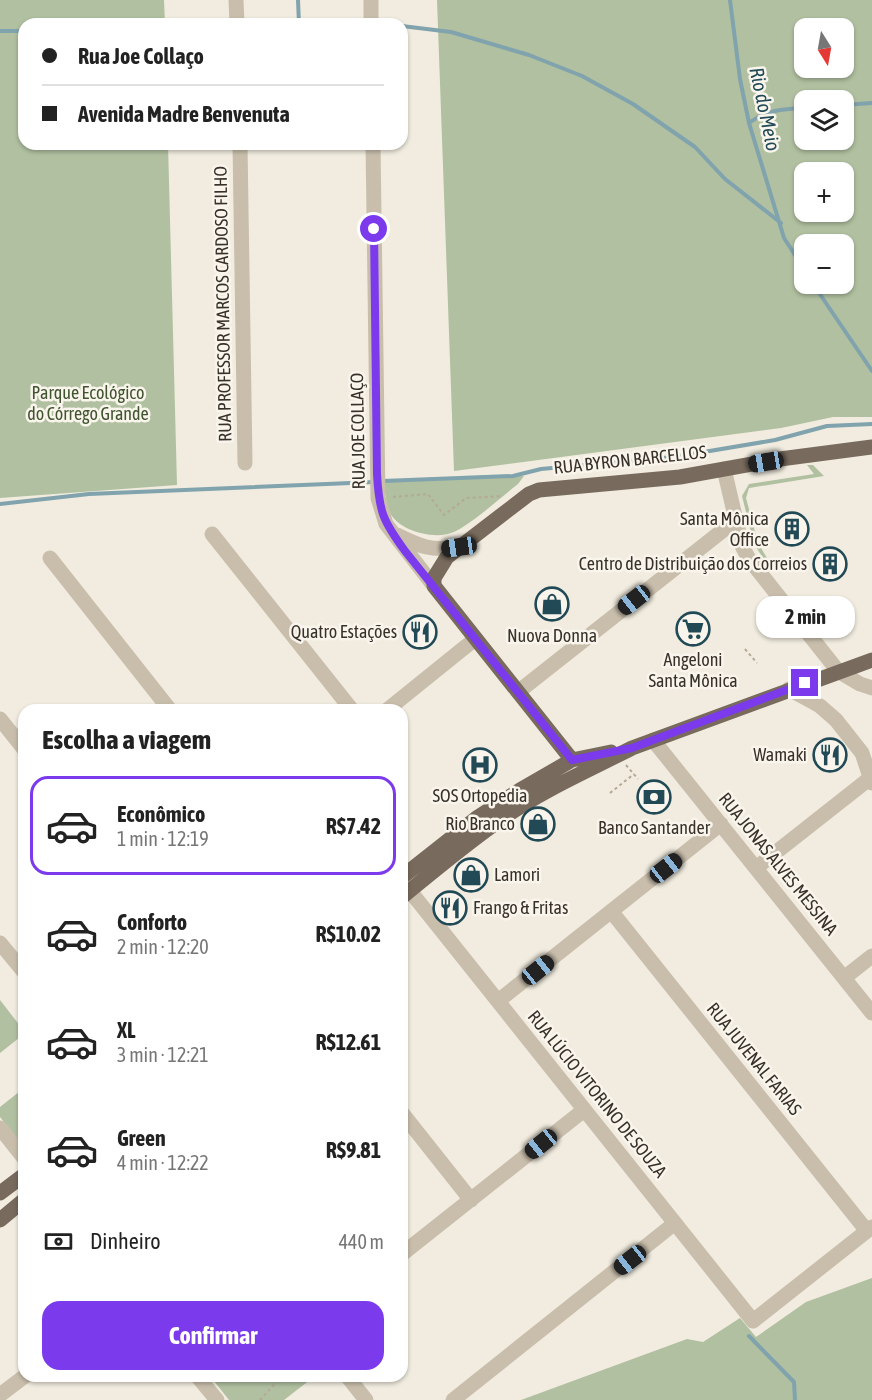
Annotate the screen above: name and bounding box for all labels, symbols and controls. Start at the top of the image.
north arrow [794,18,854,78]
map controls [794,18,854,294]
text: Rua Joe Collaço [78,43,204,69]
water label: Rio do Meio [745,65,786,153]
button: layers [794,90,854,150]
text: Avenida Madre Benvenuta [78,101,290,127]
button: + [794,162,854,222]
street label: RUA PROFESSOR MARCOS CARDOSO FILHO [210,166,235,442]
route start [360,215,387,242]
button: − [794,234,854,294]
street label: RUA JOE COLLAÇO [346,373,369,489]
park label: Parque Ecológico do Córrego Grande [27,382,149,424]
street label: RUA BYRON BARCELLOS [553,441,708,478]
car [747,450,785,474]
place label: Santa Mônica Office [680,508,769,550]
building icon: Santa Mônica Office [774,511,810,547]
car [440,536,478,558]
building icon: Centro de Distribuição dos Correios [812,546,848,582]
place label: Centro de Distribuição dos Correios [579,553,807,574]
car [614,582,654,618]
shop icon: Nuova Donna [534,586,570,622]
callout: 2 min [756,596,854,638]
text: 2 min [785,605,826,628]
supermarket icon: Angeloni Santa Mônica [675,611,711,647]
restaurant icon: Quatro Estações [402,614,438,650]
place label: Quatro Estações [291,621,397,642]
place label: Nuova Donna [507,625,597,646]
place label: Angeloni Santa Mônica [648,649,738,691]
route end [791,669,818,696]
text: Escolha a viagem [42,724,211,755]
restaurant icon: Wamaki [812,737,848,773]
place label: Wamaki [753,744,807,765]
hospital icon: SOS Ortopedia [462,747,498,783]
bank icon: Banco Santander [636,779,672,815]
place label: SOS Ortopedia [433,785,527,806]
street label: RUA JONAS ALVES MESSINA [715,788,842,939]
icon: car [45,799,99,853]
text: Econômico [117,801,205,827]
shop icon: Rio Branco [520,806,556,842]
text: R$7.42 [326,813,381,839]
place label: Rio Branco [445,813,515,834]
place label: Banco Santander [598,817,711,838]
text: 1 min · 12:19 [117,827,209,850]
car [646,850,686,886]
shop icon: Lamori [453,857,489,893]
place label: Lamori [494,864,540,885]
restaurant icon: Frango & Fritas [432,890,468,926]
place label: Frango & Fritas [473,897,568,918]
icon: car [45,907,99,961]
text: Conforto [117,909,187,935]
text: R$10.02 [315,921,381,947]
text: 2 min · 12:20 [117,935,209,958]
car [518,952,558,988]
street label: RUA JUVENAL FARIAS [703,998,806,1119]
street label: RUA LÚCIO VITORINO DE SOUZA [524,1006,671,1182]
icon: car [45,1015,99,1069]
text: XL [117,1017,135,1043]
text: R$12.61 [315,1029,381,1055]
text: 3 min · 12:21 [117,1043,209,1066]
icon: car [45,1123,99,1177]
text: Green [117,1125,166,1151]
car [521,1126,561,1162]
text: R$9.81 [326,1137,381,1163]
text: 4 min · 12:22 [117,1151,209,1174]
icon: cash [42,1225,75,1258]
text: Dinheiro [90,1228,161,1254]
text: 440 m [339,1230,384,1253]
car [610,1242,650,1278]
button: Confirmar [42,1301,384,1370]

